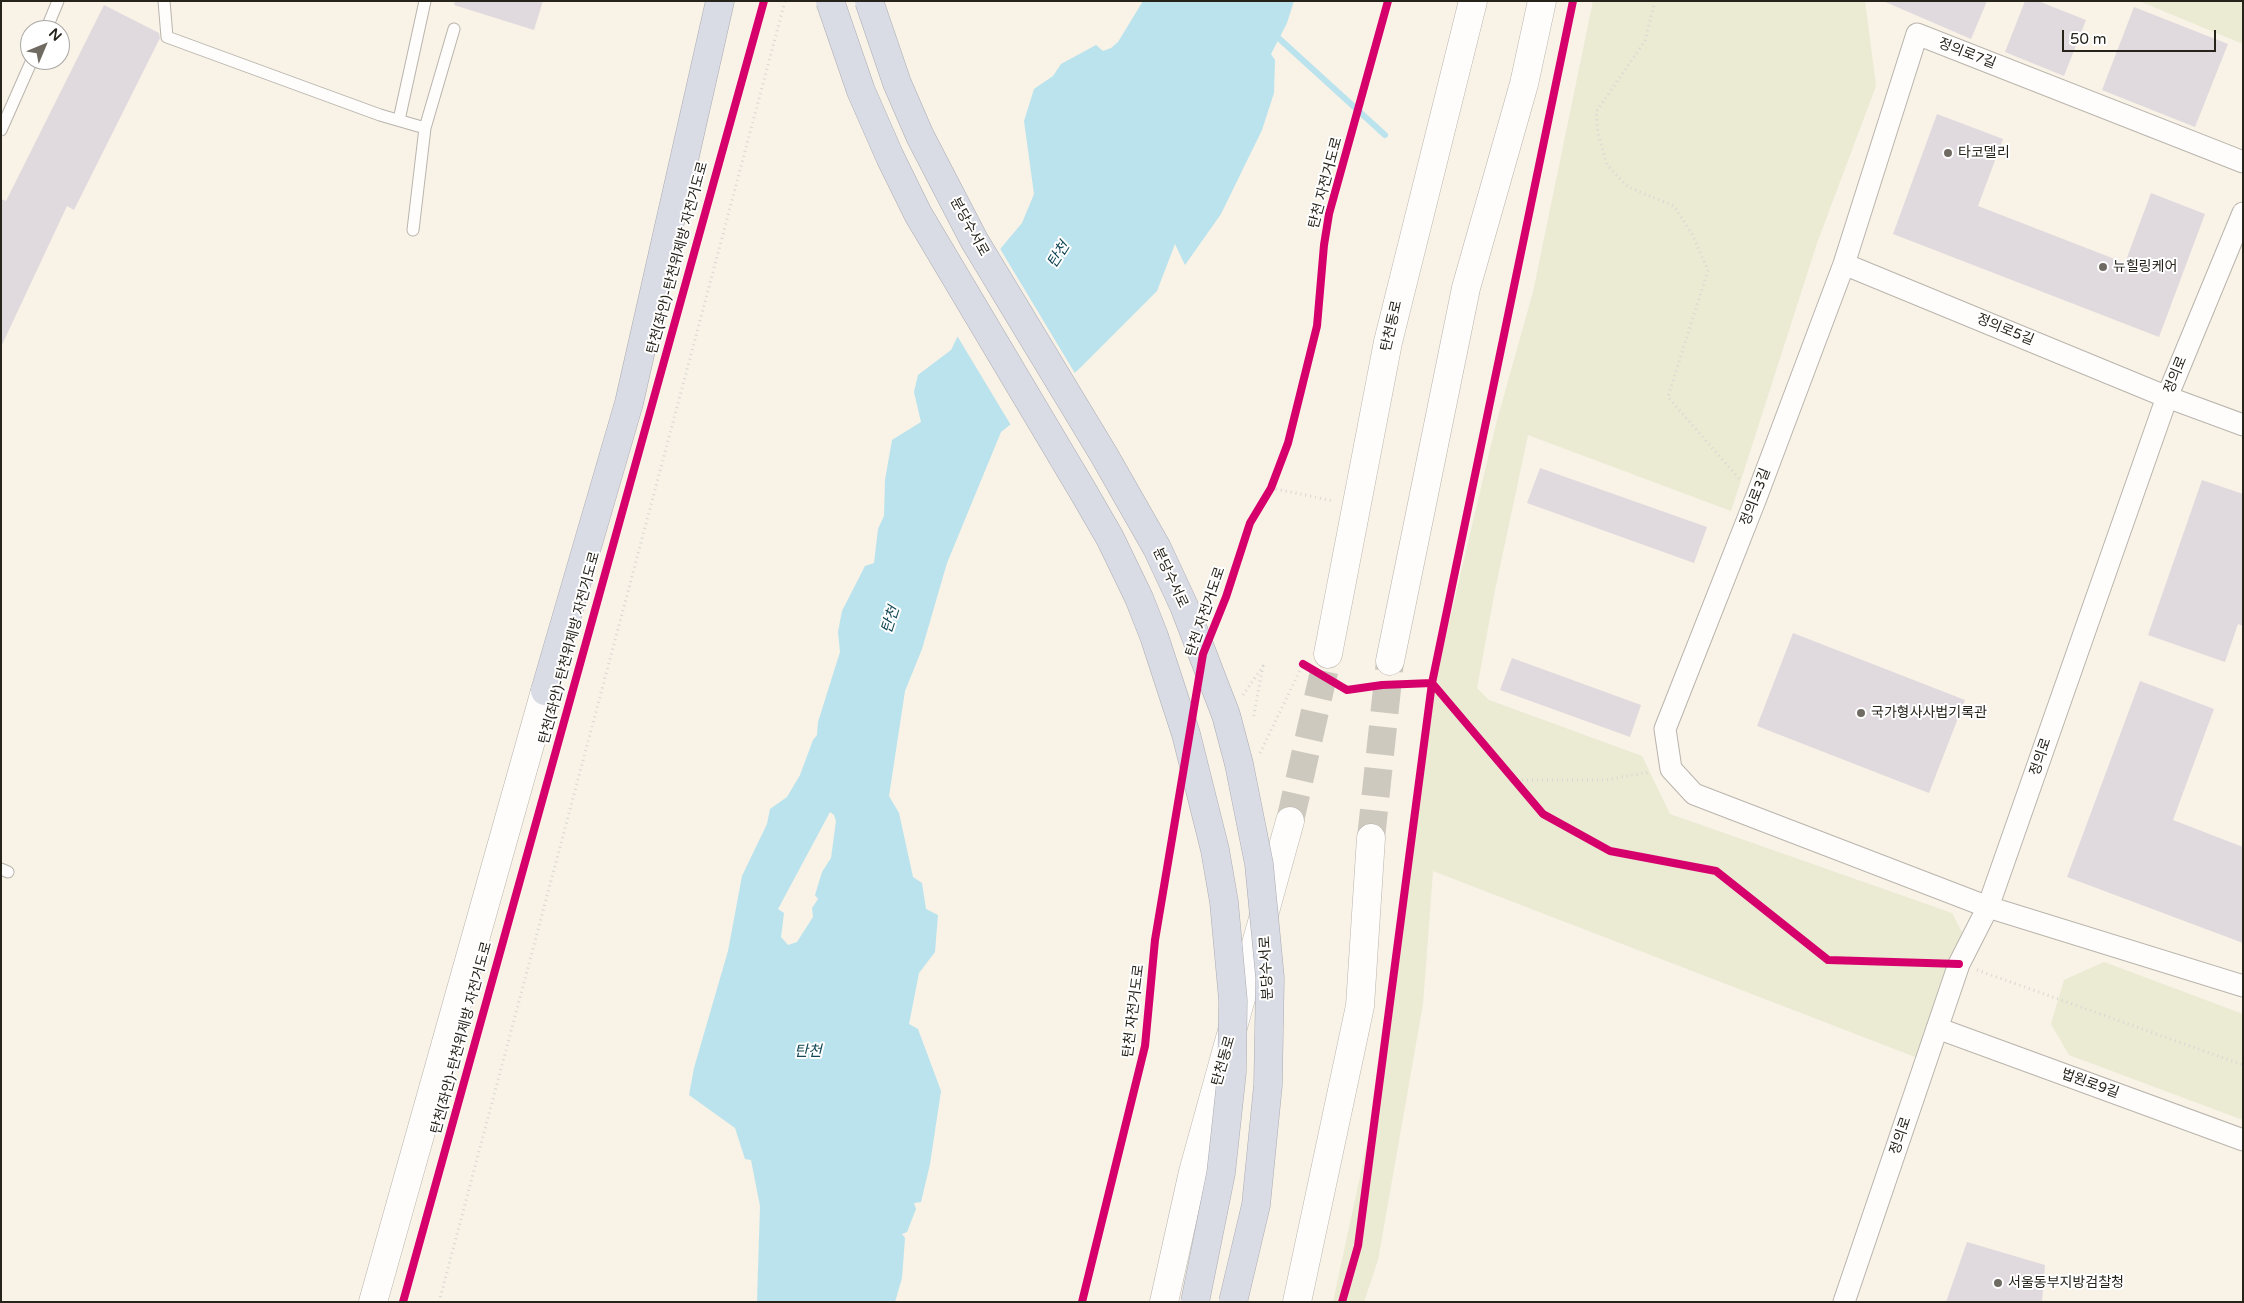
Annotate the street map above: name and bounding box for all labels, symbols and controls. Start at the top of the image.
north arrow [20,20,70,70]
scale bar [2064,20,2218,52]
text: N [45,25,65,45]
text: 50 m [2070,30,2107,48]
street label: 정의로7길 [1936,35,1998,73]
street label: 탄천 자전거도로 [1306,136,1346,230]
place label: 타코델리 [1958,145,2010,161]
marker: 타코델리 [1942,147,1954,159]
street label: 탄천(좌안)-탄천위제방 자전거도로 [644,160,712,356]
street label: 분당수서로 [946,195,992,259]
water label: 탄천 [1044,239,1074,271]
place label: 뉴힐링케어 [2113,259,2177,275]
marker: 뉴힐링케어 [2097,261,2109,273]
street label: 탄천동로 [1378,299,1406,353]
street label: 정의로5길 [1974,311,2036,349]
street label: 정의로 [2161,354,2191,396]
street label: 정의로3길 [1737,466,1775,528]
street label: 분당수서로 [1149,545,1191,611]
street label: 탄천(좌안)-탄천위제방 자전거도로 [536,550,604,746]
street label: 탄천 자전거도로 [1183,565,1229,659]
water label: 탄천 [878,604,904,636]
place label: 국가형사사법기록관 [1871,705,1987,721]
marker: 국가형사사법기록관 [1855,707,1867,719]
street label: 정의로 [2027,736,2055,778]
street label: 분당수서로 [1257,935,1277,1001]
street label: 탄천(좌안)-탄천위제방 자전거도로 [428,940,496,1136]
street label: 탄천 자전거도로 [1120,963,1148,1059]
street label: 탄천동로 [1209,1034,1239,1088]
water label: 탄천 [794,1043,822,1061]
street label: 법원로9길 [2059,1066,2121,1102]
street label: 정의로 [1887,1115,1915,1157]
place label: 서울동부지방검찰청 [2008,1275,2124,1291]
marker: 서울동부지방검찰청 [1992,1277,2004,1289]

